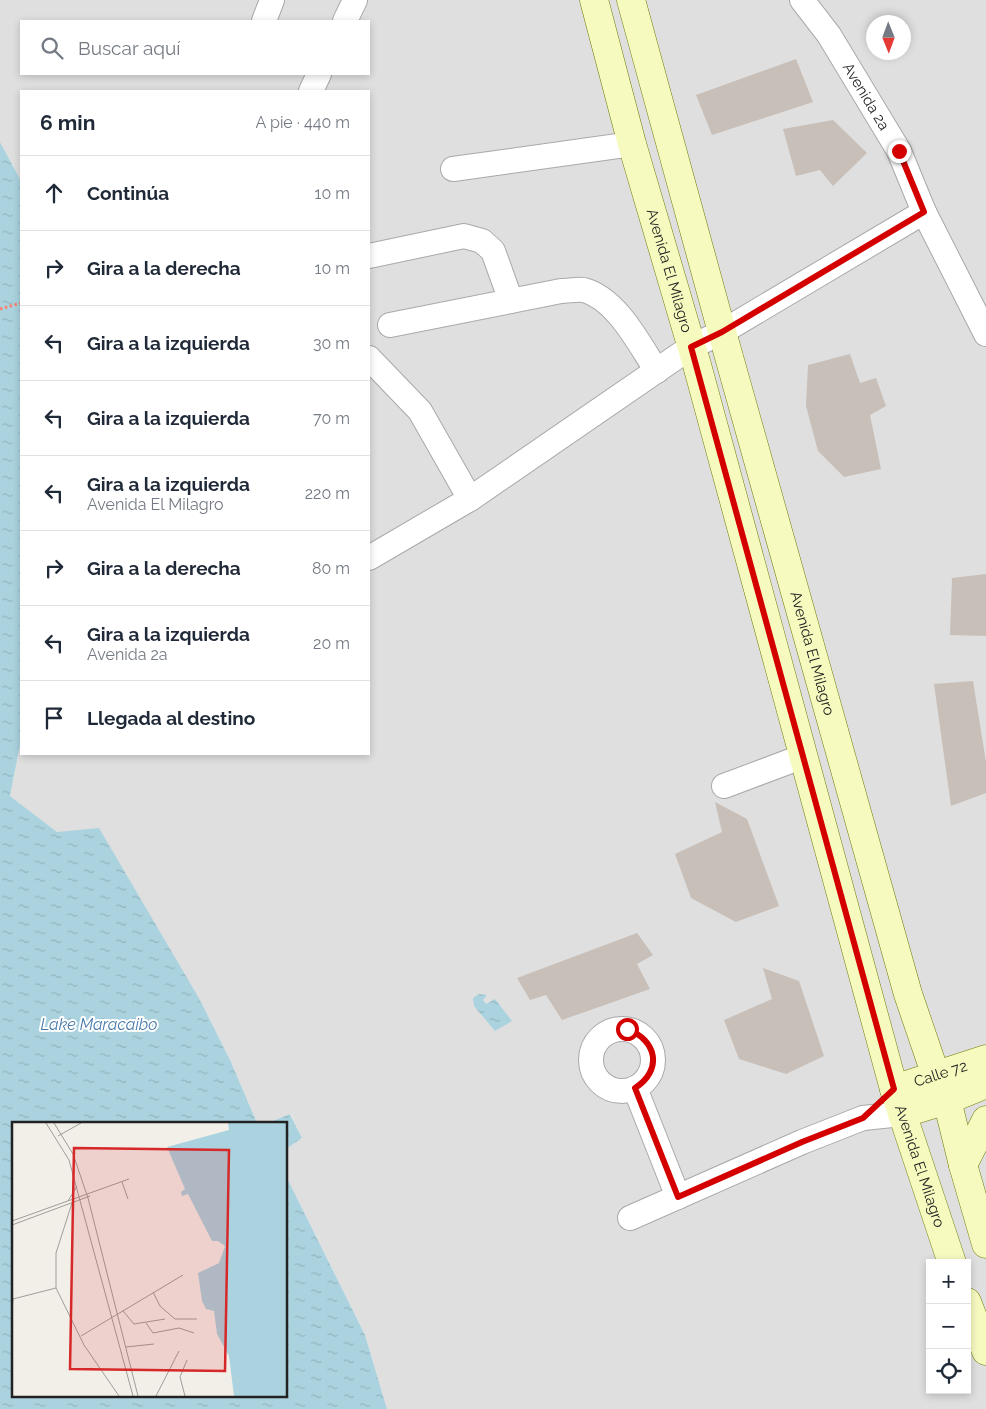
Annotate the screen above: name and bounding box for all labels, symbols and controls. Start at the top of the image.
north arrow [866,15,911,60]
search box [20,20,370,75]
icon: search [38,34,66,62]
text: Buscar aquí [78,37,180,59]
street label: Avenida 2a [839,59,893,133]
text: 6 min [40,110,95,135]
text: A pie · 440 m [256,113,350,132]
route end [888,140,911,163]
icon: ahead [40,179,68,207]
text: Continúa [87,182,169,204]
text: 10 m [315,184,350,203]
street label: Avenida El Milagro [643,207,696,335]
icon: right [40,254,68,282]
text: Gira a la derecha [87,257,241,279]
text: 10 m [315,259,350,278]
icon: left [40,329,68,357]
text: Gira a la izquierda [87,332,250,354]
text: 30 m [313,334,350,353]
icon: left [40,404,68,432]
text: Gira a la izquierda [87,407,250,429]
text: 70 m [313,409,350,428]
text: Gira a la izquierda [87,473,250,495]
icon: left [40,479,68,507]
text: 220 m [305,484,350,503]
text: Avenida El Milagro [87,495,224,514]
icon: right [40,554,68,582]
text: Gira a la derecha [87,557,241,579]
text: 80 m [312,559,350,578]
street label: Avenida El Milagro [786,589,838,718]
text: Gira a la izquierda [87,623,250,645]
icon: left [40,629,68,657]
text: 20 m [313,634,350,653]
text: Avenida 2a [87,645,168,664]
icon: arrive [40,704,68,732]
text: Llegada al destino [87,707,255,729]
water label: Lake Maracaibo [41,1015,157,1034]
route start [616,1018,639,1041]
street label: Calle 72 [912,1057,970,1091]
street label: Avenida El Milagro [891,1103,949,1230]
inset map [12,1122,288,1396]
map controls [926,1259,971,1394]
button: + [926,1259,971,1304]
button: − [926,1304,971,1349]
button: locate [926,1349,971,1394]

